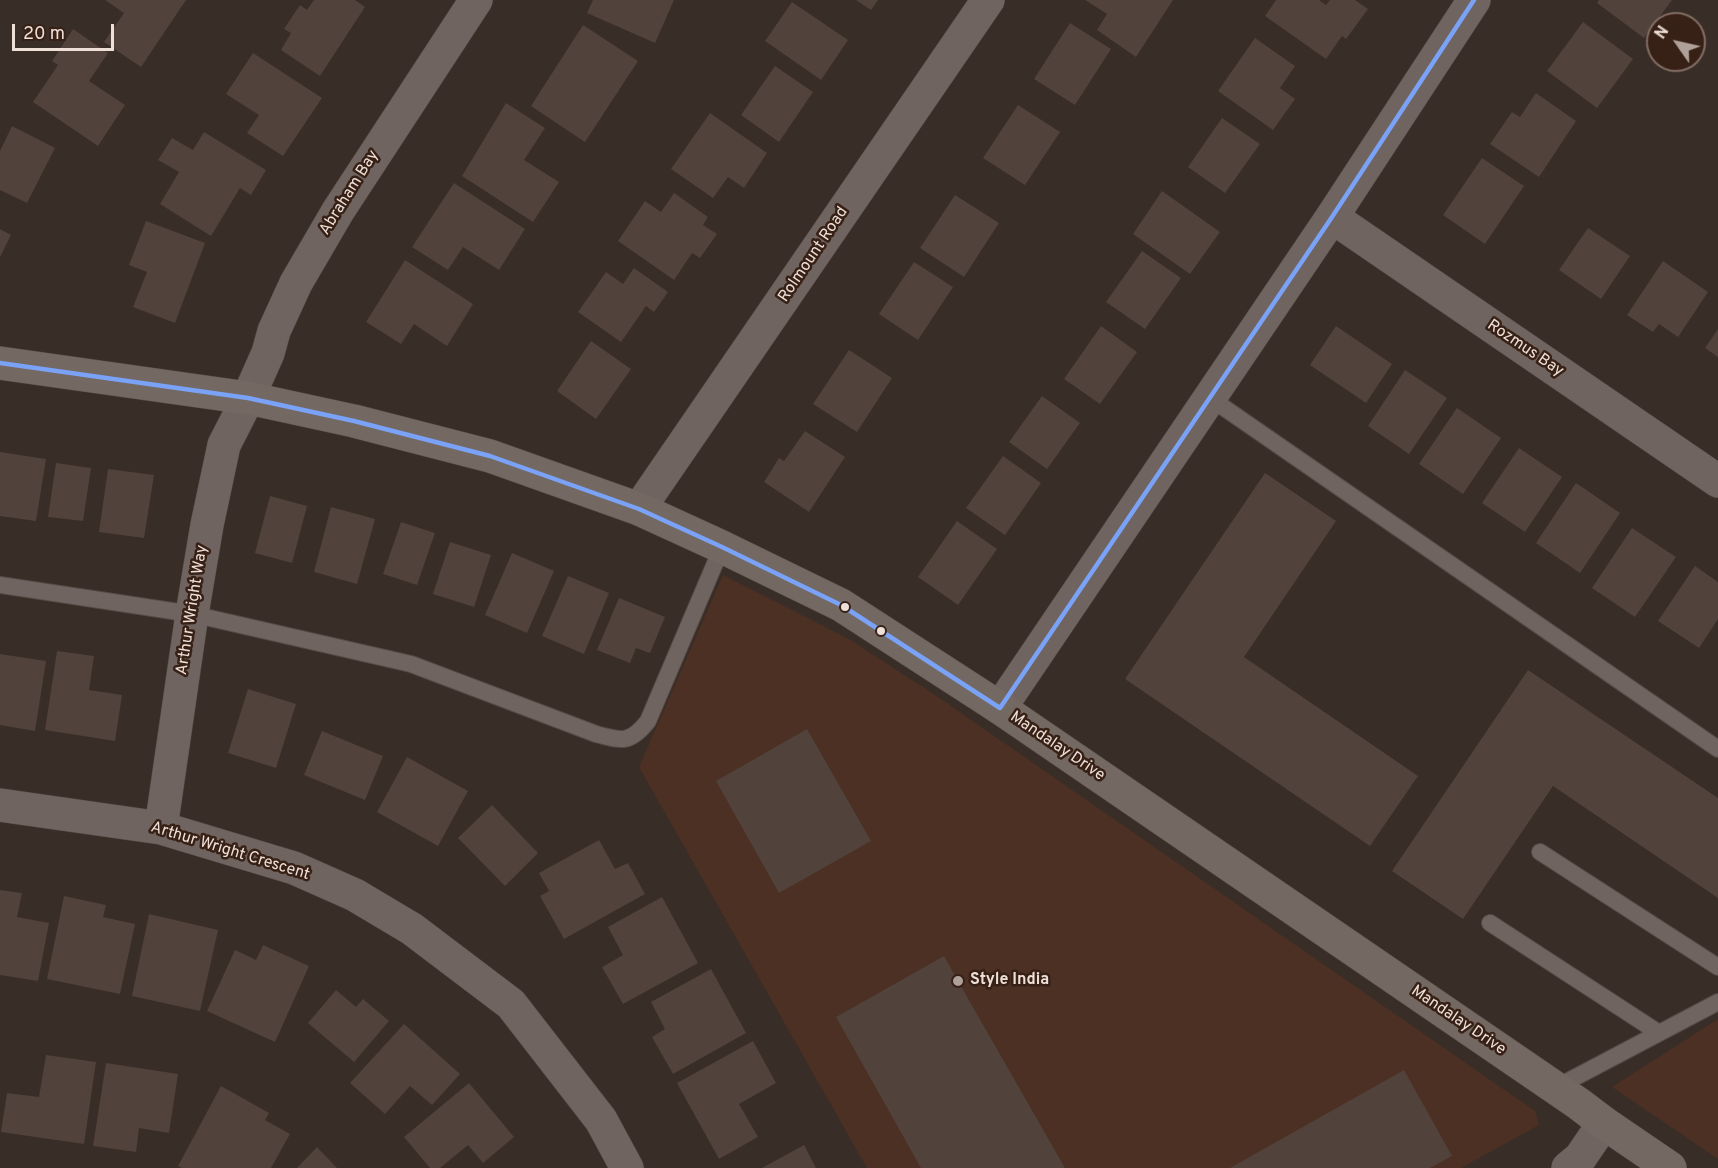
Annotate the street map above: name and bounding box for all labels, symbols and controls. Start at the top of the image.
scale bar [15,12,117,50]
north arrow [1646,12,1706,72]
text: 20 m [23,23,65,46]
text: N [1651,23,1674,43]
street label: Abraham Bay [316,147,384,239]
street label: Rolmount Road [775,204,853,306]
street label: Rozmus Bay [1483,316,1567,382]
street label: Arthur Wright Way [173,544,213,676]
unlabelled marker [839,601,851,613]
unlabelled marker [875,625,887,637]
street label: Mandalay Drive [1006,708,1108,786]
street label: Arthur Wright Crescent [148,819,312,885]
place label: Style India [970,971,1049,991]
marker: Style India [951,974,965,988]
street label: Mandalay Drive [1407,982,1509,1060]

